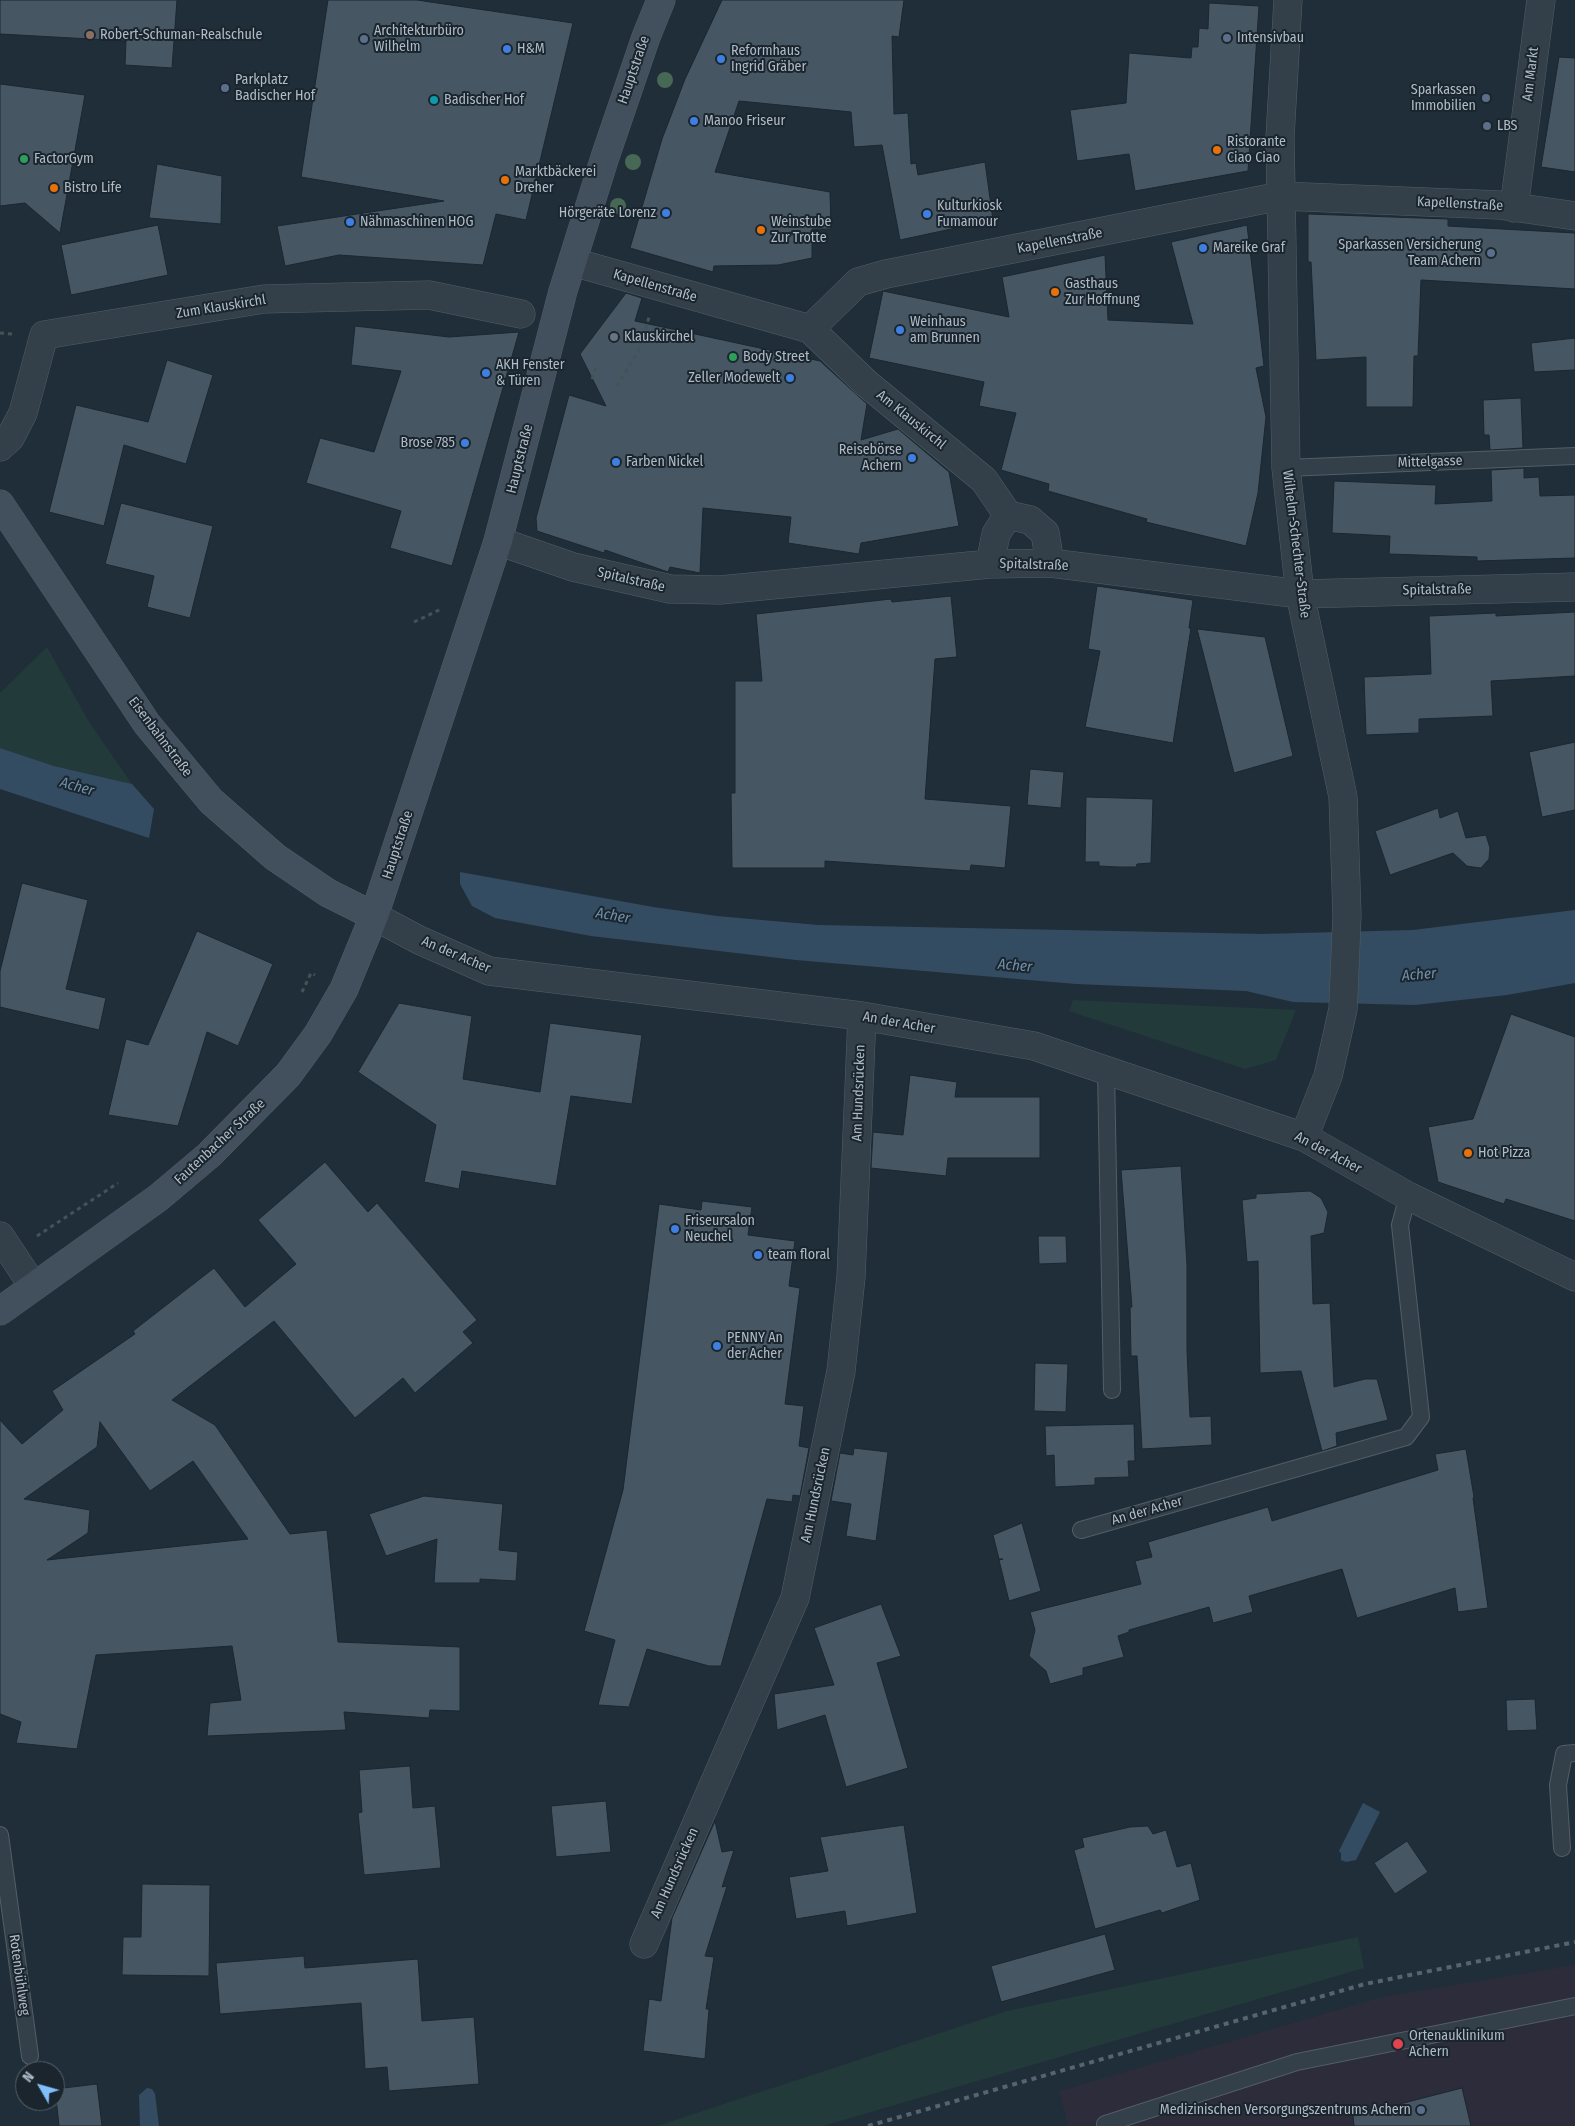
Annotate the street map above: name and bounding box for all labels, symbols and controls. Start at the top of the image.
place label: Architekturbüro Wilhelm [374,23,464,56]
place label: Robert-Schuman-Realschule [100,27,262,43]
marker: Robert-Schuman-Realschule [84,29,96,41]
place label: Intensivbau [1237,30,1304,46]
marker: Intensivbau [1221,32,1233,44]
marker: Architekturbüro Wilhelm [358,33,370,45]
street label: Hauptstraße [615,34,653,106]
place label: H&M [517,41,545,57]
marker: H&M [501,43,513,55]
place label: Reformhaus Ingrid Gräber [731,43,806,75]
street label: Am Markt [1519,46,1543,102]
marker: Reformhaus Ingrid Gräber [715,53,727,65]
place label: Parkplatz Badischer Hof [235,72,315,104]
marker: Parkplatz Badischer Hof [219,82,231,94]
place label: Sparkassen Immobilien [1411,82,1476,114]
place label: Badischer Hof [444,92,524,108]
marker: Sparkassen Immobilien [1480,92,1492,104]
marker: Badischer Hof [428,94,440,106]
place label: Manoo Friseur [704,113,785,129]
marker: Manoo Friseur [688,115,700,127]
place label: LBS [1497,118,1518,134]
marker: LBS [1481,120,1493,132]
place label: Ristorante Ciao Ciao [1227,134,1286,166]
marker: Ristorante Ciao Ciao [1211,144,1223,156]
place label: FactorGym [34,151,94,167]
marker: FactorGym [18,153,30,165]
place label: Marktbäckerei Dreher [515,164,596,196]
marker: Marktbäckerei Dreher [499,174,511,186]
place label: Bistro Life [64,180,122,196]
marker: Bistro Life [48,182,60,194]
street label: Kapellenstraße [1416,193,1504,215]
place label: Kulturkiosk Fumamour [937,198,1002,230]
place label: Hörgeräte Lorenz [559,205,656,221]
marker: Hörgeräte Lorenz [660,207,672,219]
marker: Kulturkiosk Fumamour [921,208,933,220]
place label: Nähmaschinen HOG [360,214,473,230]
place label: Weinstube Zur Trotte [771,214,831,246]
marker: Nähmaschinen HOG [344,216,356,228]
marker: Weinstube Zur Trotte [755,224,767,236]
street label: Kapellenstraße [1016,225,1104,257]
place label: Sparkassen Versicherung Team Achern [1338,237,1481,270]
place label: Mareike Graf [1213,240,1285,256]
marker: Mareike Graf [1197,242,1209,254]
marker: Sparkassen Versicherung Team Achern [1485,247,1497,259]
street label: Kapellenstraße [611,266,699,306]
place label: Gasthaus Zur Hoffnung [1065,276,1140,308]
marker: Gasthaus Zur Hoffnung [1049,286,1061,298]
street label: Zum Klauskirchl [175,292,267,322]
place label: Weinhaus am Brunnen [910,314,980,347]
marker: Weinhaus am Brunnen [894,324,906,336]
place label: Klauskirchel [624,329,694,345]
marker: Klauskirchel [608,331,620,343]
place label: Body Street [743,349,809,365]
marker: Body Street [727,351,739,363]
place label: AKH Fenster & Türen [496,357,565,390]
marker: AKH Fenster & Türen [480,367,492,379]
place label: Zeller Modewelt [688,370,780,386]
marker: Zeller Modewelt [784,372,796,384]
street label: Am Klauskirchl [873,387,949,453]
street label: Hauptstraße [503,423,537,495]
place label: Brose 785 [400,435,455,451]
marker: Brose 785 [459,437,471,449]
place label: Reisebörse Achern [839,442,902,474]
marker: Reisebörse Achern [906,452,918,464]
street label: Mittelgasse [1397,452,1463,472]
place label: Farben Nickel [626,454,703,470]
marker: Farben Nickel [610,456,622,468]
street label: Wilhelm-Schechter-Straße [1279,469,1313,619]
street label: Spitalstraße [999,555,1069,575]
street label: Spitalstraße [595,564,667,596]
street label: Spitalstraße [1402,581,1472,599]
street label: Eisenbahnstraße [125,694,195,780]
water label: Acher [58,774,96,800]
street label: Hauptstraße [379,809,417,881]
water label: Acher [595,904,631,928]
street label: An der Acher [419,933,493,977]
water label: Acher [997,956,1033,976]
water label: Acher [1401,965,1437,985]
street label: An der Acher [862,1008,936,1038]
street label: Am Hundsrücken [849,1044,869,1142]
street label: Fautenbacher Straße [171,1096,269,1188]
street label: An der Acher [1292,1128,1364,1178]
place label: Hot Pizza [1478,1145,1530,1161]
marker: Hot Pizza [1462,1147,1474,1159]
place label: Friseursalon Neuchel [685,1213,755,1246]
marker: Friseursalon Neuchel [669,1223,681,1235]
place label: team floral [768,1247,830,1263]
marker: team floral [752,1249,764,1261]
place label: PENNY An der Acher [727,1330,783,1362]
marker: PENNY An der Acher [711,1340,723,1352]
street label: Am Hundsrücken [798,1446,834,1544]
street label: An der Acher [1110,1493,1184,1529]
street label: Am Hundsrücken [648,1825,702,1921]
street label: Rotenbühlweg [5,1933,33,2017]
place label: Ortenauklinikum Achern [1409,2028,1505,2060]
marker: Ortenauklinikum Achern [1391,2037,1405,2051]
north arrow [15,2061,65,2111]
text: N [19,2069,38,2086]
place label: Medizinischen Versorgungszentrums Achern [1160,2102,1411,2118]
marker: Medizinischen Versorgungszentrums Achern [1415,2104,1427,2116]

